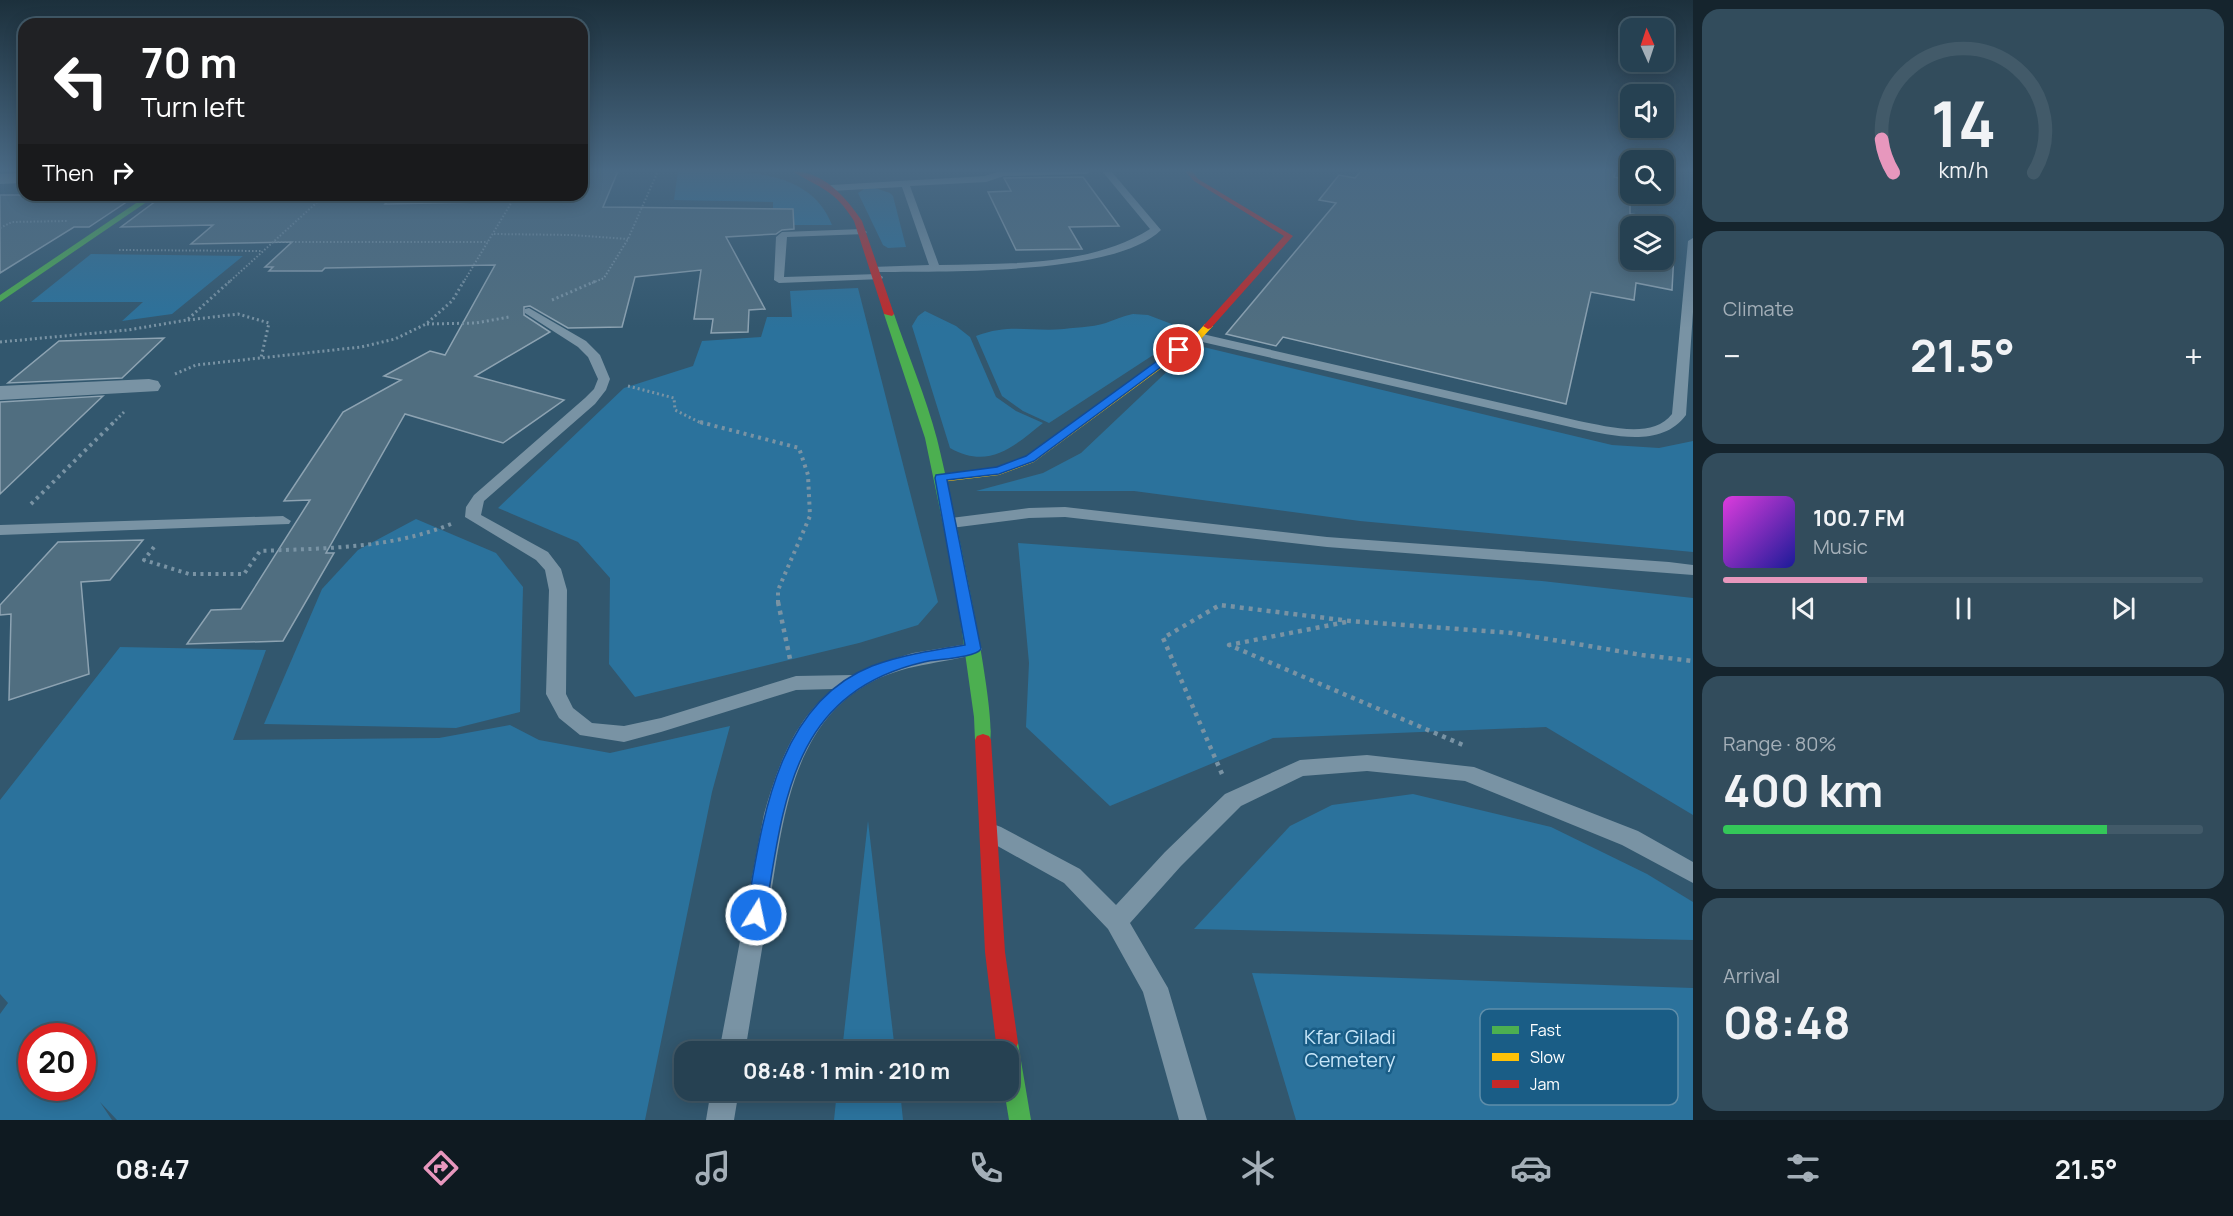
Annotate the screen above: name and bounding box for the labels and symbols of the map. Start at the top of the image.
north arrow [1620,18,1674,72]
pin [1153,324,1204,375]
position arrow [724,883,788,947]
legend [1480,1009,1678,1105]
text: Fast [1530,1019,1561,1041]
speed limit sign: 20 [18,1023,96,1101]
park label: Kfar Giladi Cemetery [1304,1023,1396,1073]
text: Slow [1530,1046,1565,1068]
text: Jam [1530,1073,1560,1095]

